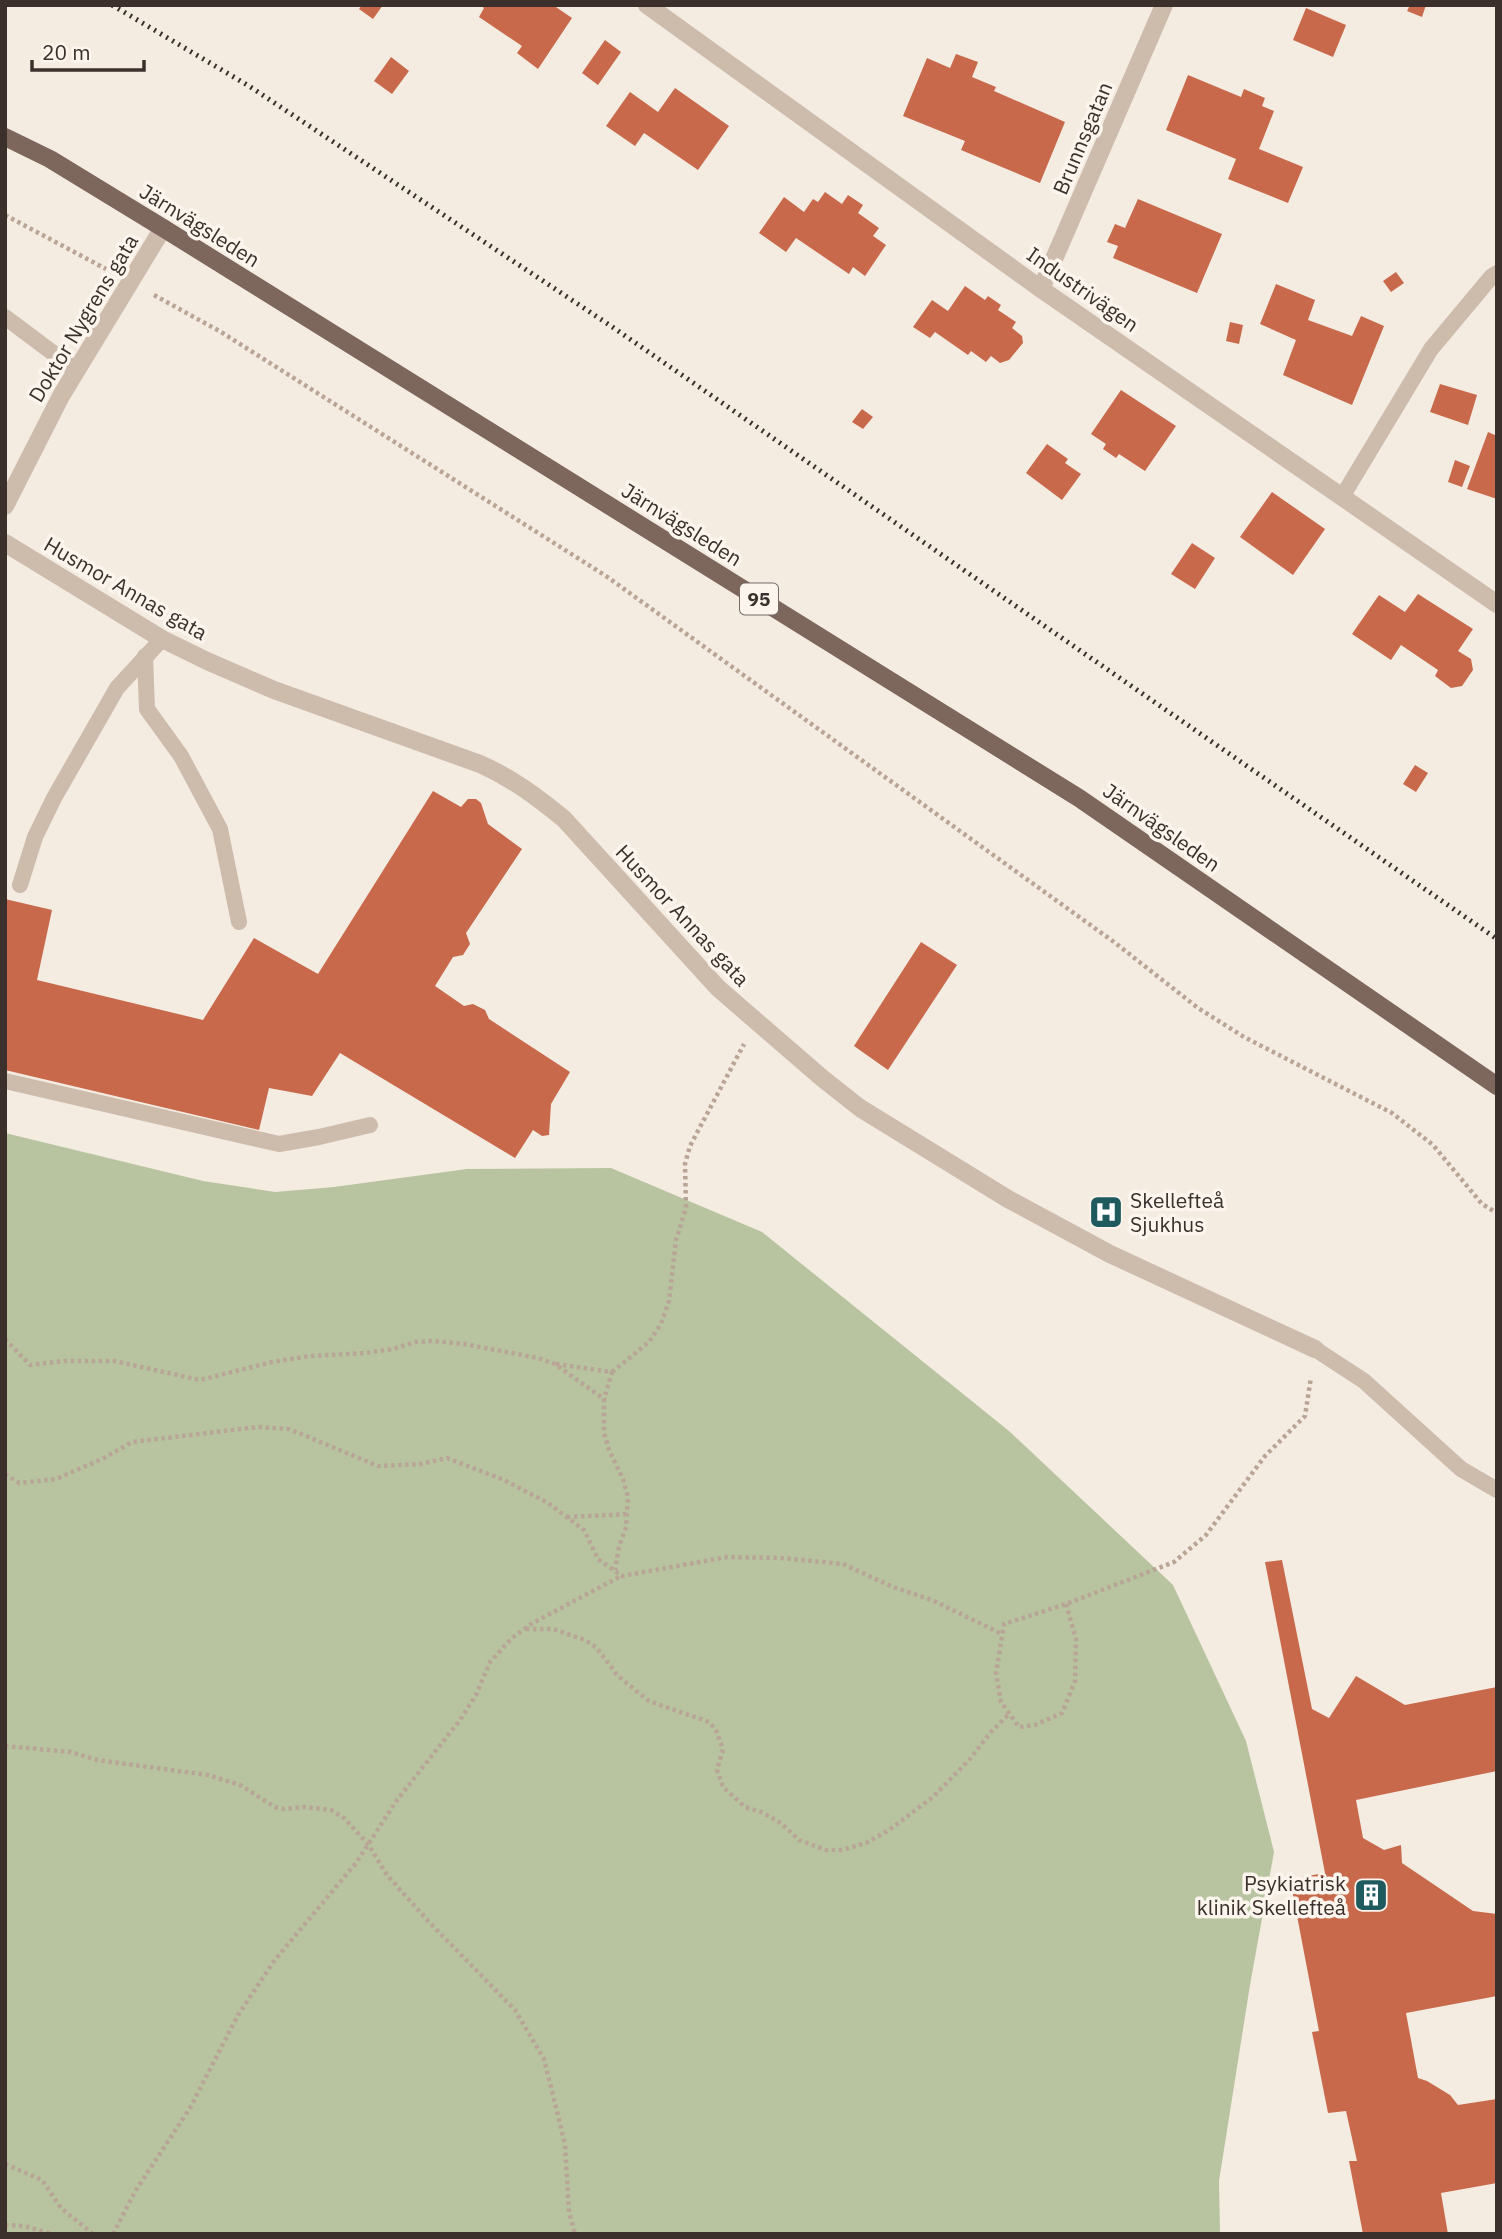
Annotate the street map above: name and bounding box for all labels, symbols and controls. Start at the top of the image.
scale bar [32,28,144,72]
text: 20 m [42,38,91,66]
street label: Brunnsgatan [1046,77,1118,199]
street label: Järnvägsleden [135,177,265,273]
street label: Doktor Nygrens gata [22,229,144,407]
street label: Industrivägen [1021,240,1145,338]
street label: Järnvägsleden [617,476,747,572]
street label: Husmor Annas gata [39,530,213,646]
road number: 95 [740,584,778,614]
street label: Järnvägsleden [1098,776,1226,878]
street label: Husmor Annas gata [610,838,756,992]
place label: Skellefteå Sjukhus [1130,1186,1224,1238]
hospital icon: Skellefteå Sjukhus [1087,1193,1125,1231]
place label: Psykiatrisk klinik Skellefteå [1197,1869,1346,1921]
building icon: Psykiatrisk klinik Skellefteå [1352,1876,1390,1914]

